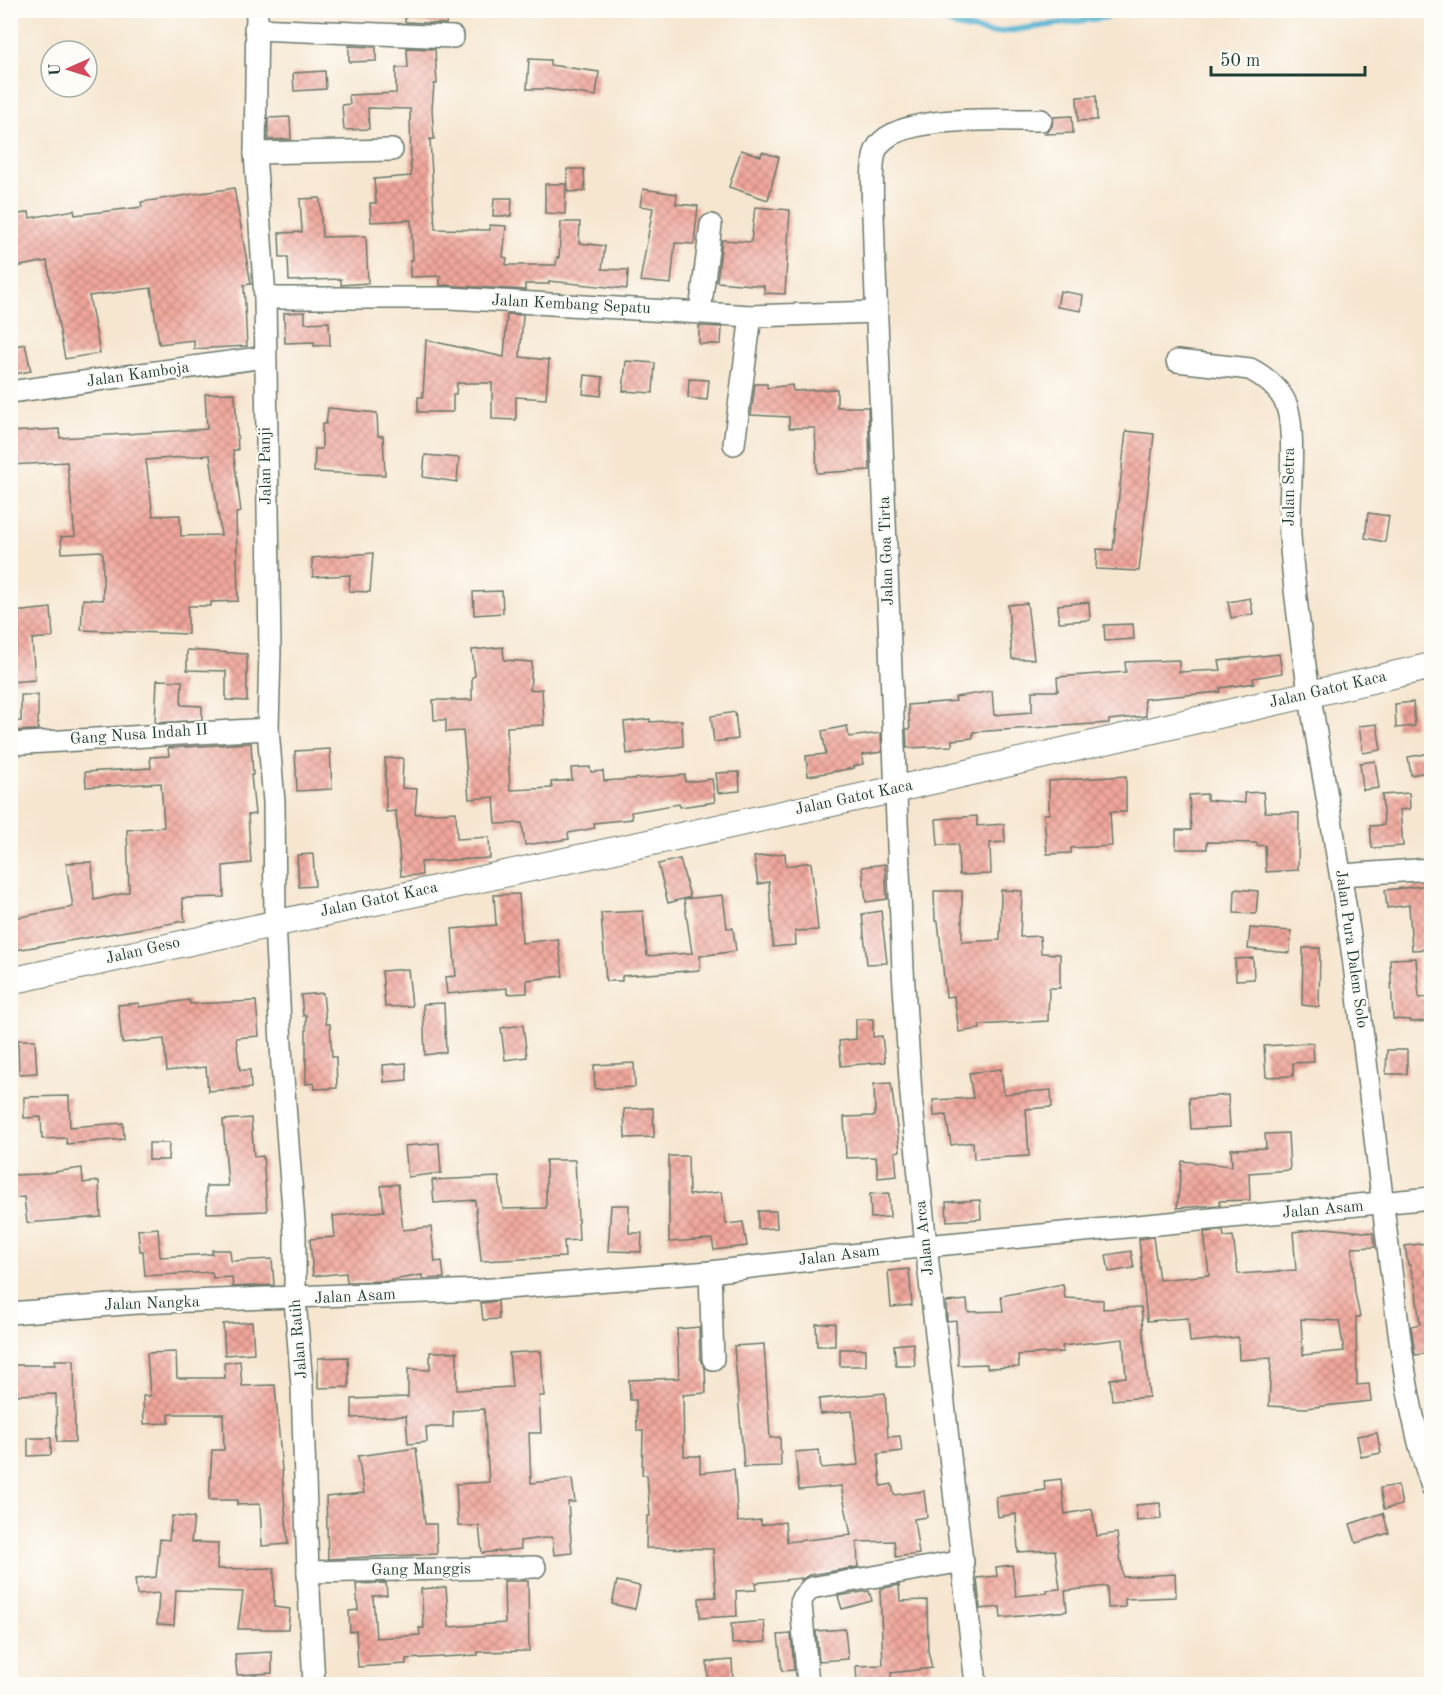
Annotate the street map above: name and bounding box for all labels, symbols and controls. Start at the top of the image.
north arrow [39,39,99,99]
scale bar [1211,39,1366,77]
text: 50 m [1220,52,1260,70]
text: U [48,63,64,76]
street label: Jalan Kembang Sepatu [491,293,652,317]
street label: Jalan Kamboja [86,360,191,390]
street label: Jalan Panji [257,427,275,505]
street label: Jalan Setra [1282,447,1298,527]
street label: Jalan Goa Tirta [877,496,897,606]
street label: Jalan Gatot Kaca [1268,669,1388,711]
street label: Gang Nusa Indah II [69,722,209,748]
street label: Jalan Gatot Kaca [794,778,914,818]
street label: Jalan Pura Dalem Solo [1332,869,1370,1029]
street label: Jalan Gatot Kaca [319,880,439,920]
street label: Jalan Geso [104,935,182,967]
street label: Jalan Asam [1282,1198,1365,1222]
street label: Jalan Arca [913,1200,937,1276]
street label: Jalan Asam [797,1243,881,1269]
street label: Jalan Asam [314,1287,396,1307]
street label: Jalan Nangka [104,1294,200,1314]
street label: Jalan Ratih [288,1298,310,1379]
street label: Gang Manggis [371,1561,471,1579]

